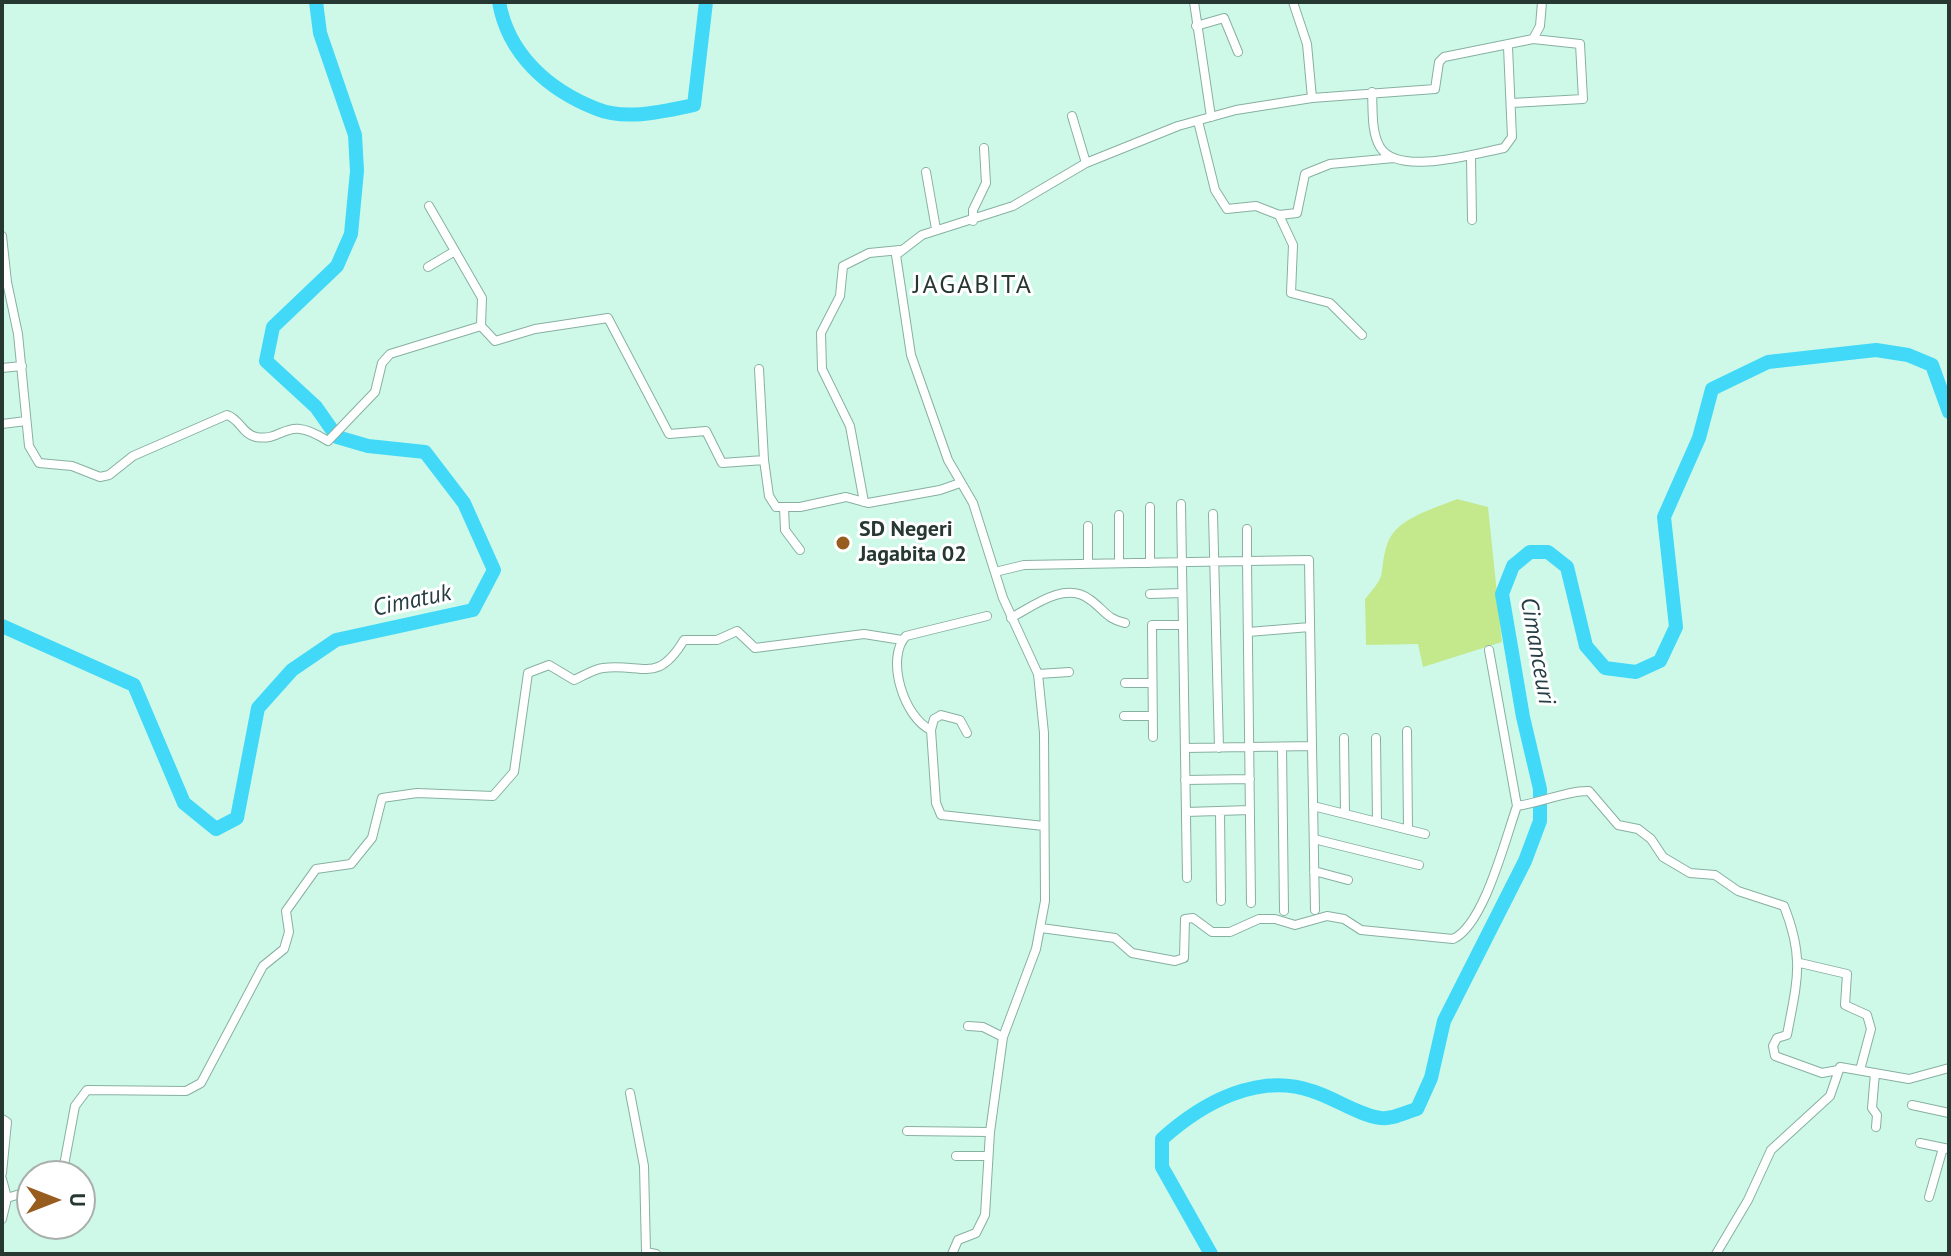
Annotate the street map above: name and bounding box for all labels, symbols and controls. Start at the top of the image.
district label: JAGABITA [913,270,1033,302]
place label: SD Negeri Jagabita 02 [859,517,967,568]
marker: SD Negeri Jagabita 02 [834,534,852,552]
water label: Cimatuk [370,579,454,623]
water label: Cimanceuri [1513,595,1561,707]
north arrow [16,1160,96,1240]
text: U [64,1193,92,1207]

